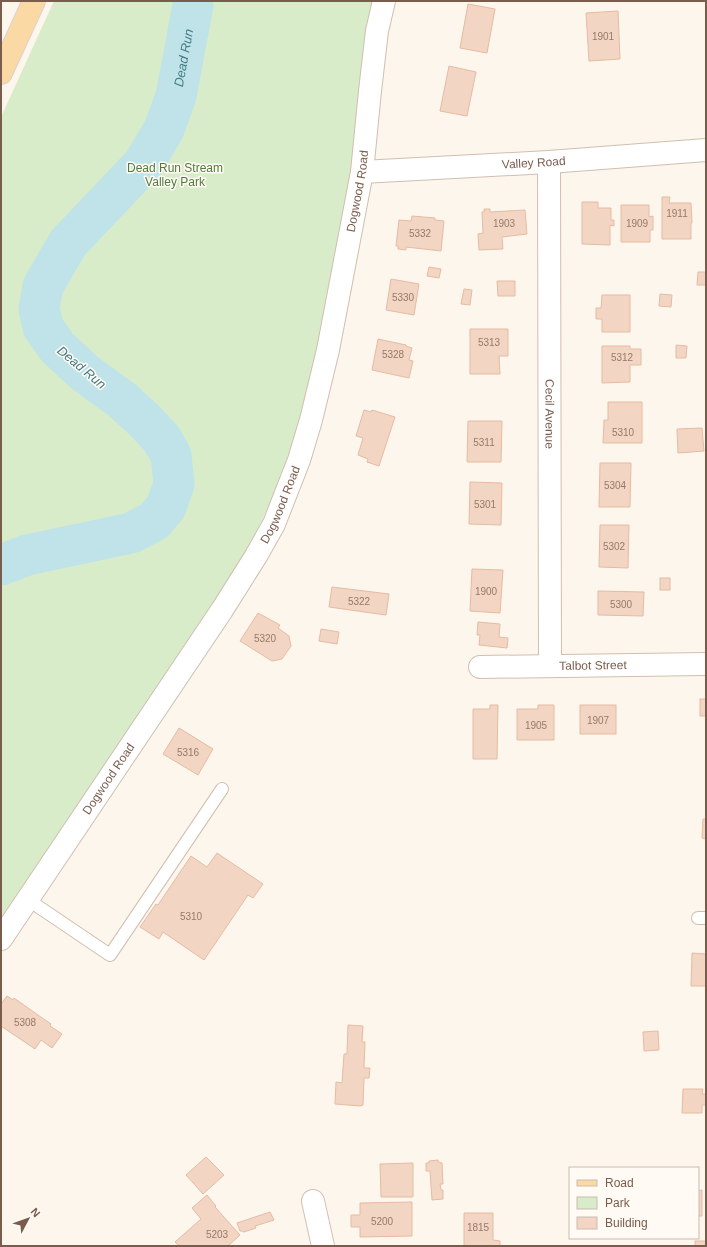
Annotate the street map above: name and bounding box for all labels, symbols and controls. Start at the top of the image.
water label: Dead Run [171,28,196,88]
house number: 1901 [592,31,615,42]
street label: Dogwood Road [344,150,371,233]
street label: Valley Road [501,154,566,172]
park label: Dead Run Stream Valley Park [127,161,223,189]
house number: 1911 [666,208,688,219]
house number: 1903 [493,218,516,229]
house number: 1909 [626,218,649,229]
house number: 5332 [409,228,432,239]
house number: 5330 [392,292,415,303]
house number: 5313 [478,337,501,348]
water label: Dead Run [54,343,109,392]
house number: 5328 [382,349,405,360]
house number: 5312 [611,352,634,363]
street label: Cecil Avenue [542,379,557,449]
house number: 5310 [612,427,635,438]
house number: 5311 [473,437,495,448]
street label: Dogwood Road [257,464,303,546]
house number: 5304 [604,480,627,491]
house number: 5301 [474,499,497,510]
house number: 5302 [603,541,626,552]
house number: 1900 [475,586,498,597]
house number: 5322 [348,596,371,607]
house number: 5300 [610,599,633,610]
house number: 5320 [254,633,277,644]
street label: Talbot Street [559,658,627,673]
house number: 1907 [587,715,610,726]
house number: 1905 [525,720,548,731]
street label: Dogwood Road [80,740,138,817]
house number: 5316 [177,747,200,758]
house number: 5310 [180,911,203,922]
house number: 5308 [14,1017,37,1028]
legend [569,1167,699,1239]
text: Road [605,1176,634,1190]
text: Park [605,1196,631,1210]
north arrow [8,1199,48,1239]
text: N [28,1206,43,1219]
house number: 5200 [371,1216,394,1227]
text: Building [605,1216,648,1230]
house number: 1815 [467,1222,490,1233]
house number: 5203 [206,1229,229,1240]

